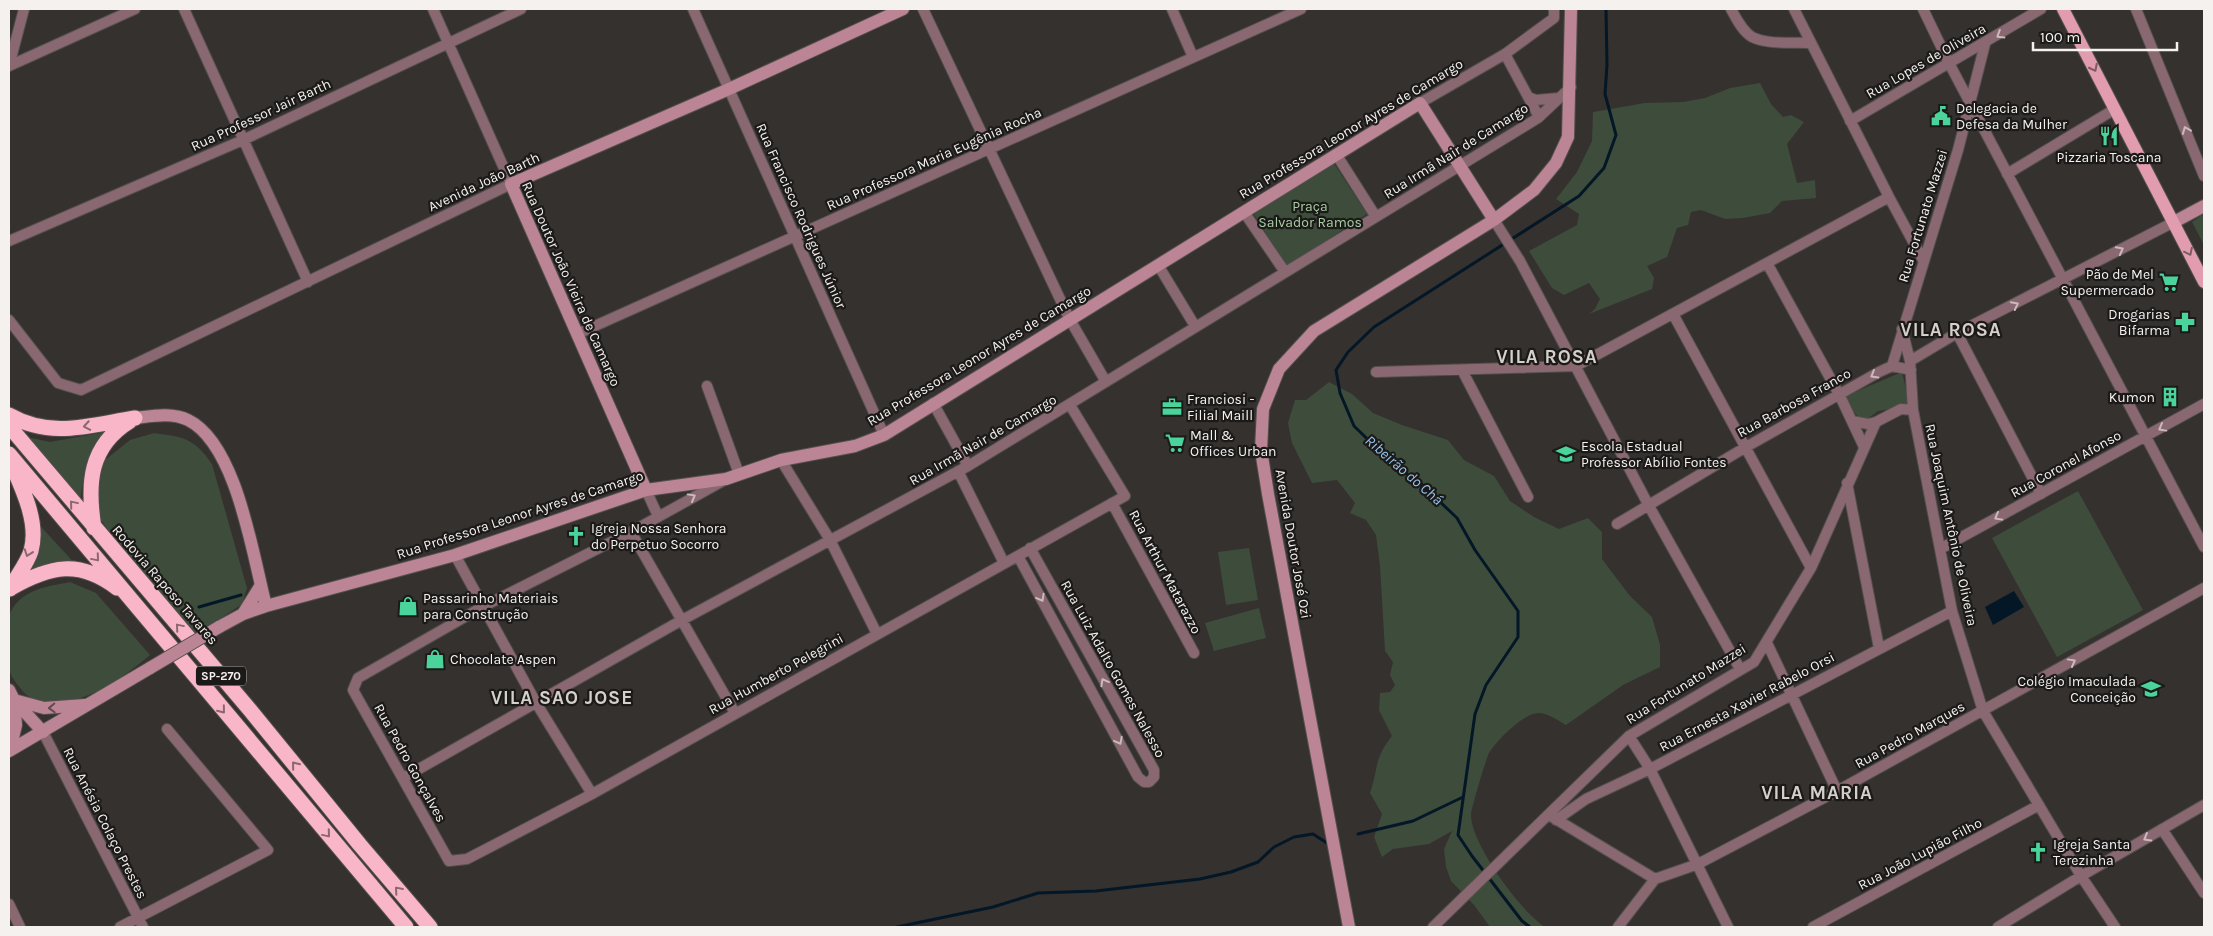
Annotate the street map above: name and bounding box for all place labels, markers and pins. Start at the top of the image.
place label: Delegacia de Defesa da Mulher [1956,100,2068,133]
public building icon: Delegacia de Defesa da Mulher [1930,105,1952,127]
restaurant icon: Pizzaria Toscana [2098,125,2120,147]
place label: Pizzaria Toscana [2056,149,2162,166]
place label: Pão de Mel Supermercado [2060,266,2154,299]
supermarket icon: Pão de Mel Supermercado [2158,271,2180,293]
place label: Drogarias Bifarma [2108,306,2170,339]
pharmacy icon: Drogarias Bifarma [2174,311,2196,333]
building icon: Kumon [2159,386,2181,408]
place label: Kumon [2109,389,2155,406]
place label: Franciosi - Filial Maill [1187,391,1254,424]
office icon: Franciosi - Filial Maill [1161,396,1183,418]
place label: Mall & Offices Urban [1190,427,1277,460]
supermarket icon: Mall & Offices Urban [1164,432,1186,454]
place label: Escola Estadual Professor Abílio Fontes [1581,438,1727,471]
school or university icon: Escola Estadual Professor Abílio Fontes [1555,443,1577,465]
place label: Igreja Nossa Senhora do Perpetuo Socorro [591,520,726,553]
church icon: Igreja Nossa Senhora do Perpetuo Socorro [565,525,587,547]
place label: Passarinho Materiais para Construção [423,590,558,623]
shop icon: Passarinho Materiais para Construção [397,595,419,617]
shop icon: Chocolate Aspen [424,648,446,670]
place label: Chocolate Aspen [450,651,556,668]
place label: Colégio Imaculada Conceição [2018,673,2136,706]
school or university icon: Colégio Imaculada Conceição [2140,678,2162,700]
place label: Igreja Santa Terezinha [2053,836,2130,869]
church icon: Igreja Santa Terezinha [2027,841,2049,863]

